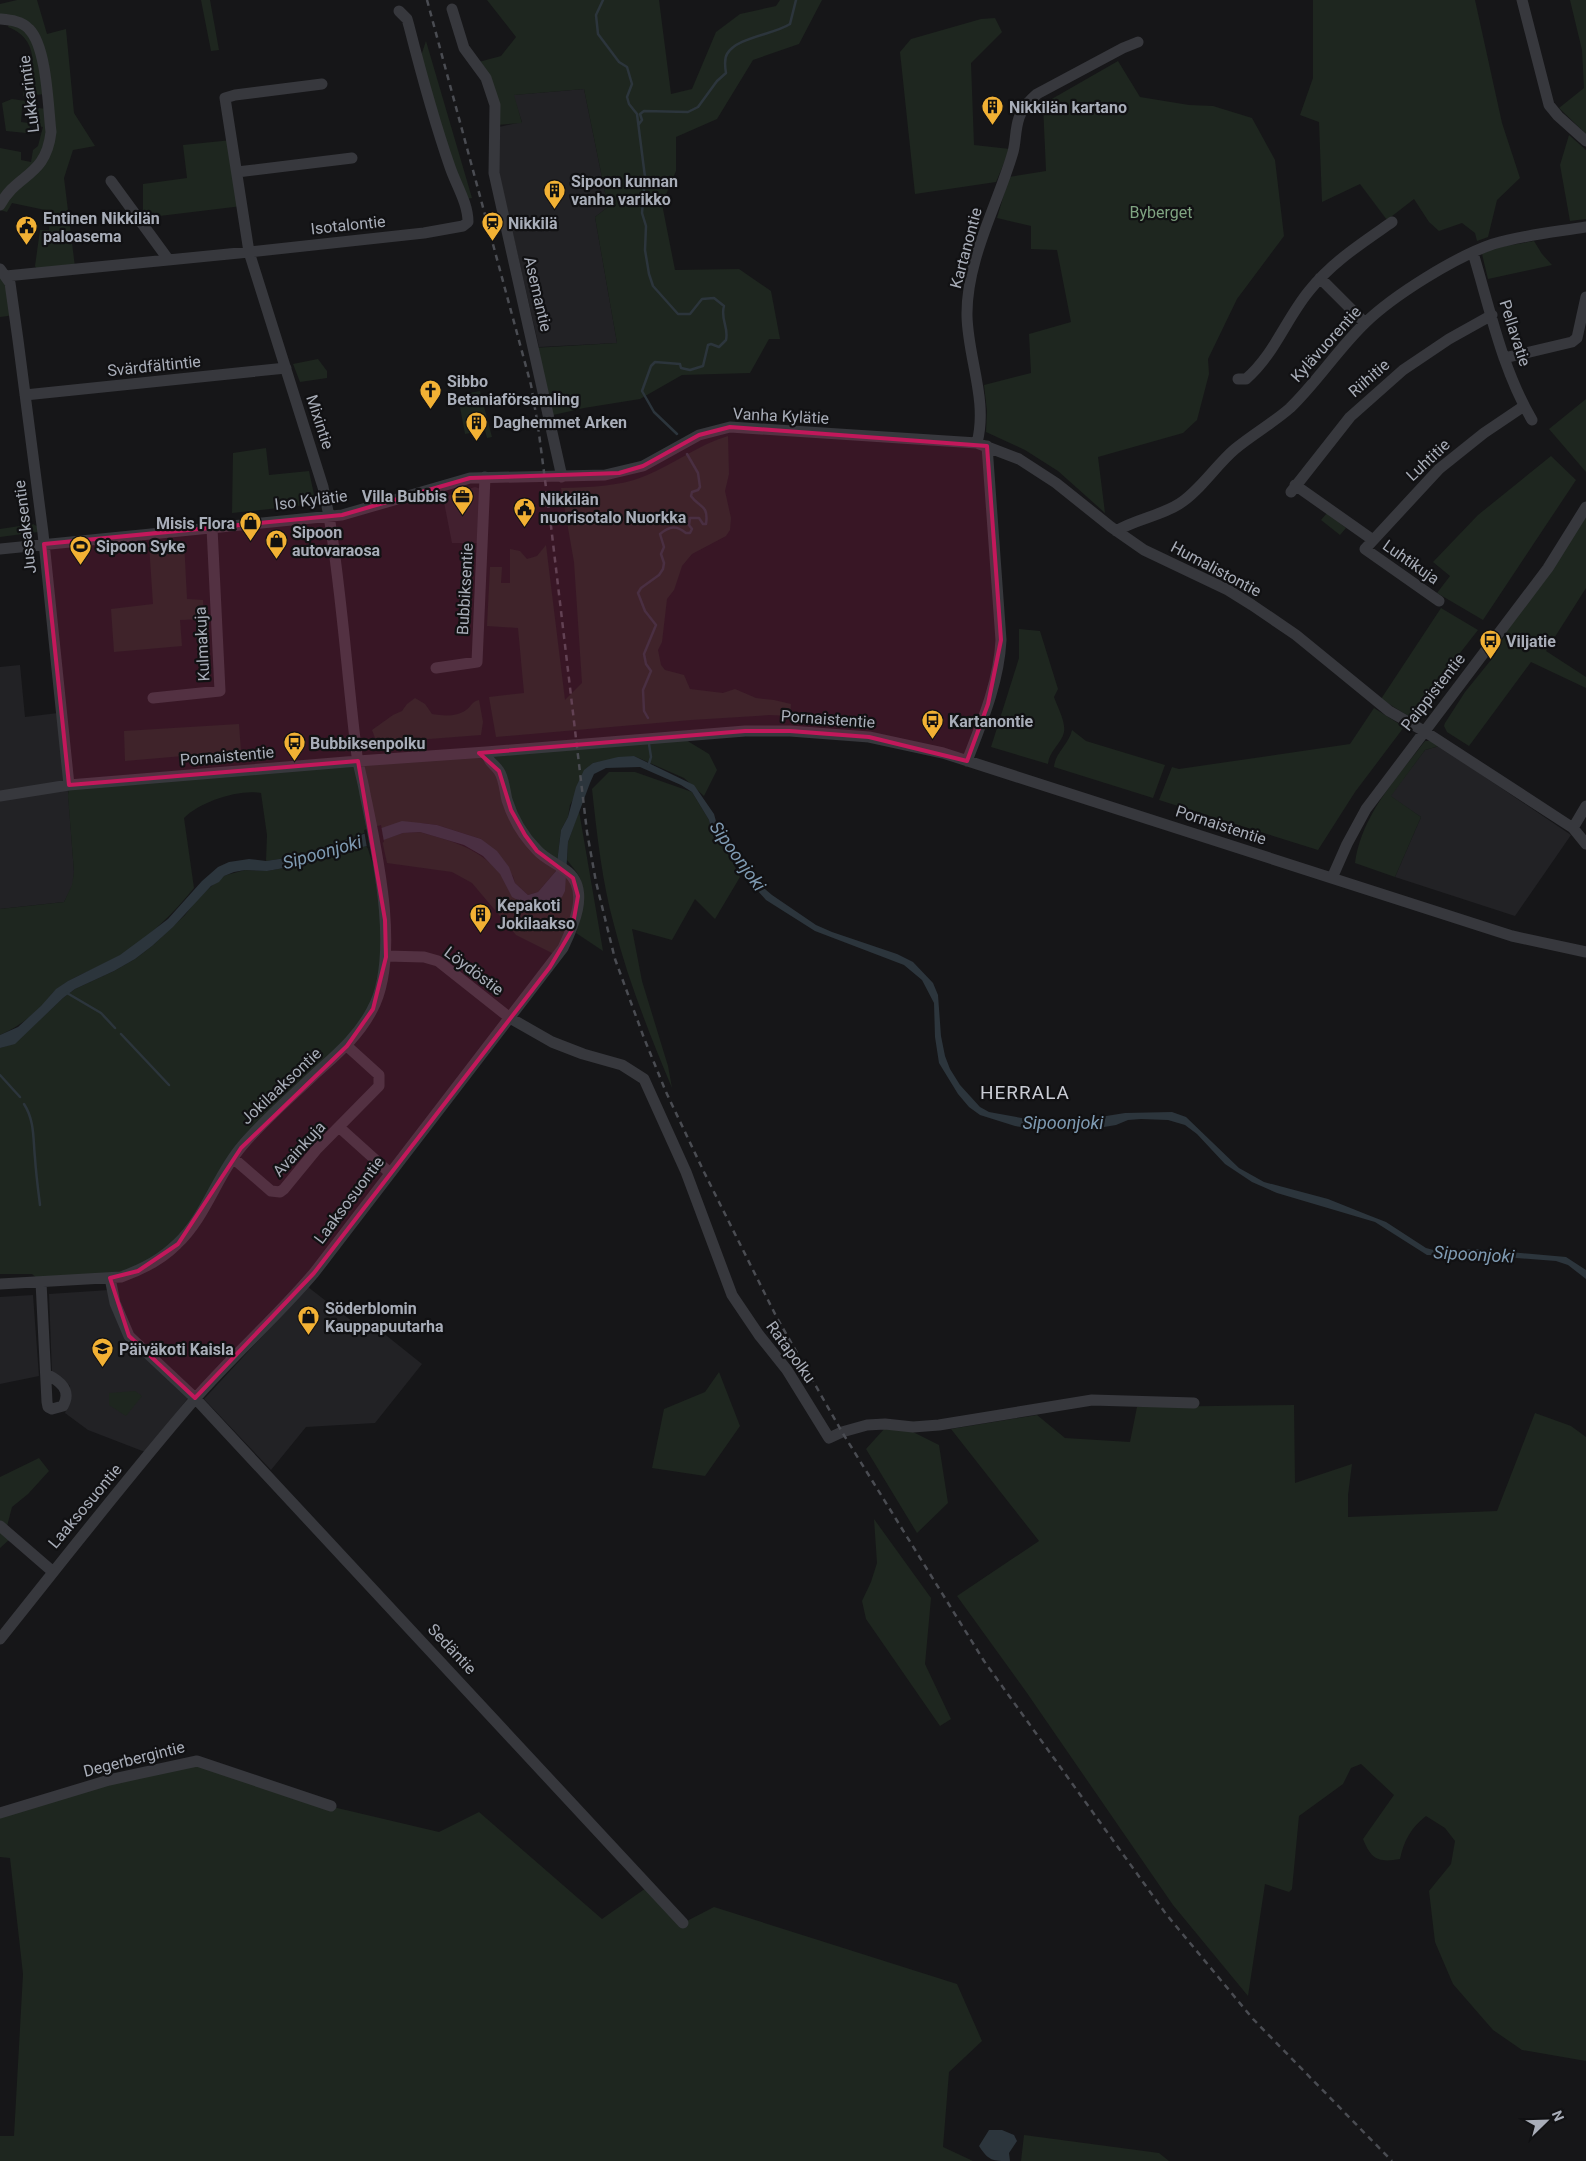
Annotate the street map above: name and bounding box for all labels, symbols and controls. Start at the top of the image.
street label: Lukkarintie [15,54,43,134]
building icon: Nikkilän kartano [981,95,1005,126]
place label: Nikkilän kartano [1009,98,1127,117]
place label: Sipoon kunnan vanha varikko [571,172,678,209]
building icon: Sipoon kunnan vanha varikko [543,178,567,209]
park label: Byberget [1130,203,1192,222]
street label: Kartanontie [946,206,986,290]
place label: Entinen Nikkilän paloasema [43,209,160,246]
station icon: Nikkilä [480,211,504,242]
street label: Isotalontie [310,212,386,238]
place label: Nikkilä [508,214,558,233]
public building icon: Entinen Nikkilän paloasema [15,215,39,246]
street label: Asemantie [520,255,556,333]
street label: Pellavatie [1495,297,1535,369]
street label: Kylävuorentie [1287,302,1365,386]
street label: Svärdfältintie [106,352,202,380]
street label: Riihitie [1345,355,1393,401]
place label: Sibbo Betaniaförsamling [447,372,579,409]
church icon: Sibbo Betaniaförsamling [419,378,443,409]
street label: Mixintie [302,392,338,452]
street label: Vanha Kylätie [732,404,830,428]
building icon: Daghemmet Arken [465,410,489,441]
place label: Daghemmet Arken [493,413,627,432]
street label: Luhtitie [1402,435,1454,485]
street label: Jussaksentie [10,479,40,575]
office icon: Villa Bubbis [451,484,475,515]
street label: Iso Kylätie [274,486,348,514]
place label: Villa Bubbis [362,487,447,506]
place label: Nikkilän nuorisotalo Nuorkka [540,490,687,527]
public building icon: Nikkilän nuorisotalo Nuorkka [512,496,536,527]
shop icon: Misis Flora [239,511,263,542]
place label: Misis Flora [156,514,235,533]
place label: Sipoon autovaraosa [292,523,381,560]
shop icon: Sipoon autovaraosa [264,529,288,560]
sports icon: Sipoon Syke [68,534,92,565]
street label: Luhtikuja [1379,536,1443,588]
place label: Sipoon Syke [96,537,185,556]
street label: Humalistontie [1168,537,1264,601]
street label: Bubbiksentie [453,543,477,635]
street label: Kulmakuja [191,606,213,682]
bus stop icon: Viljatie [1478,629,1502,660]
place label: Viljatie [1506,632,1556,651]
street label: Paippistentie [1397,650,1469,734]
street label: Pornaistentie [780,706,876,732]
bus stop icon: Kartanontie [921,709,945,740]
place label: Kartanontie [949,712,1034,731]
bus stop icon: Bubbiksenpolku [282,731,306,762]
place label: Bubbiksenpolku [310,734,426,753]
street label: Pornaistentie [179,742,275,770]
street label: Pornaistentie [1173,801,1269,849]
water label: Sipoonjoki [706,817,771,896]
water label: Sipoonjoki [280,831,365,873]
place label: Kepakoti Jokilaakso [497,896,575,933]
building icon: Kepakoti Jokilaakso [469,902,493,933]
street label: Löydöstie [441,943,507,999]
street label: Jokilaaksontie [237,1044,325,1128]
district label: HERRALA [980,1081,1070,1104]
water label: Sipoonjoki [1022,1112,1104,1133]
street label: Avainkuja [269,1117,329,1181]
street label: Laaksosuontie [310,1153,388,1247]
water label: Sipoonjoki [1433,1241,1516,1267]
place label: Söderblomin Kauppapuutarha [325,1299,444,1336]
shop icon: Söderblomin Kauppapuutarha [297,1305,321,1336]
street label: Ratapolku [762,1318,820,1386]
school or university icon: Päiväkoti Kaisla [91,1337,115,1368]
place label: Päiväkoti Kaisla [119,1340,234,1359]
street label: Laaksosuontie [44,1460,126,1552]
street label: Sedäntie [424,1620,480,1678]
street label: Degerbergintie [81,1737,187,1781]
north arrow [1521,2096,1571,2146]
text: N [1549,2108,1567,2124]

